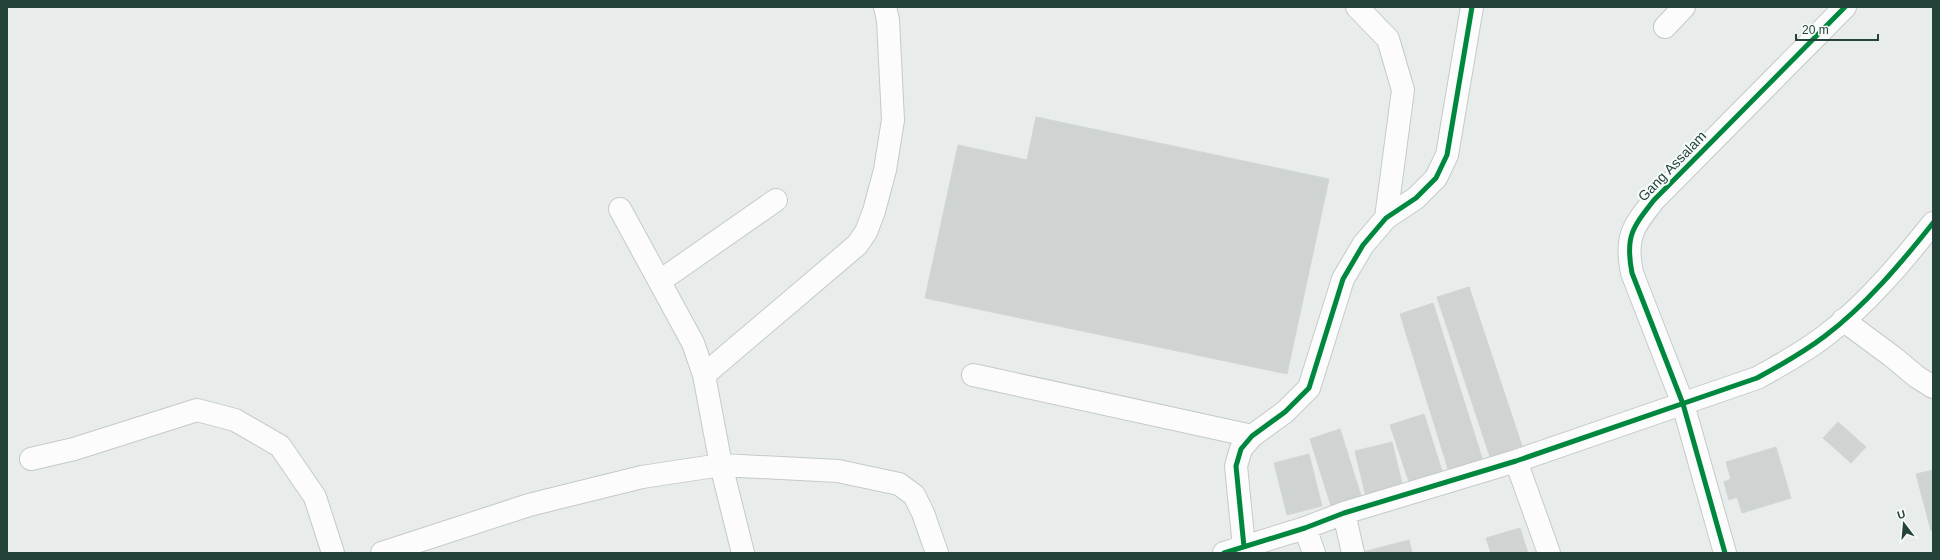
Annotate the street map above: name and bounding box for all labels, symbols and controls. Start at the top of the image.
scale bar [1796,16,1878,42]
text: 20 m [1802,23,1829,37]
street label: Gang Assalam [1635,128,1709,204]
north arrow [1884,504,1924,544]
text: U [1896,508,1907,521]

